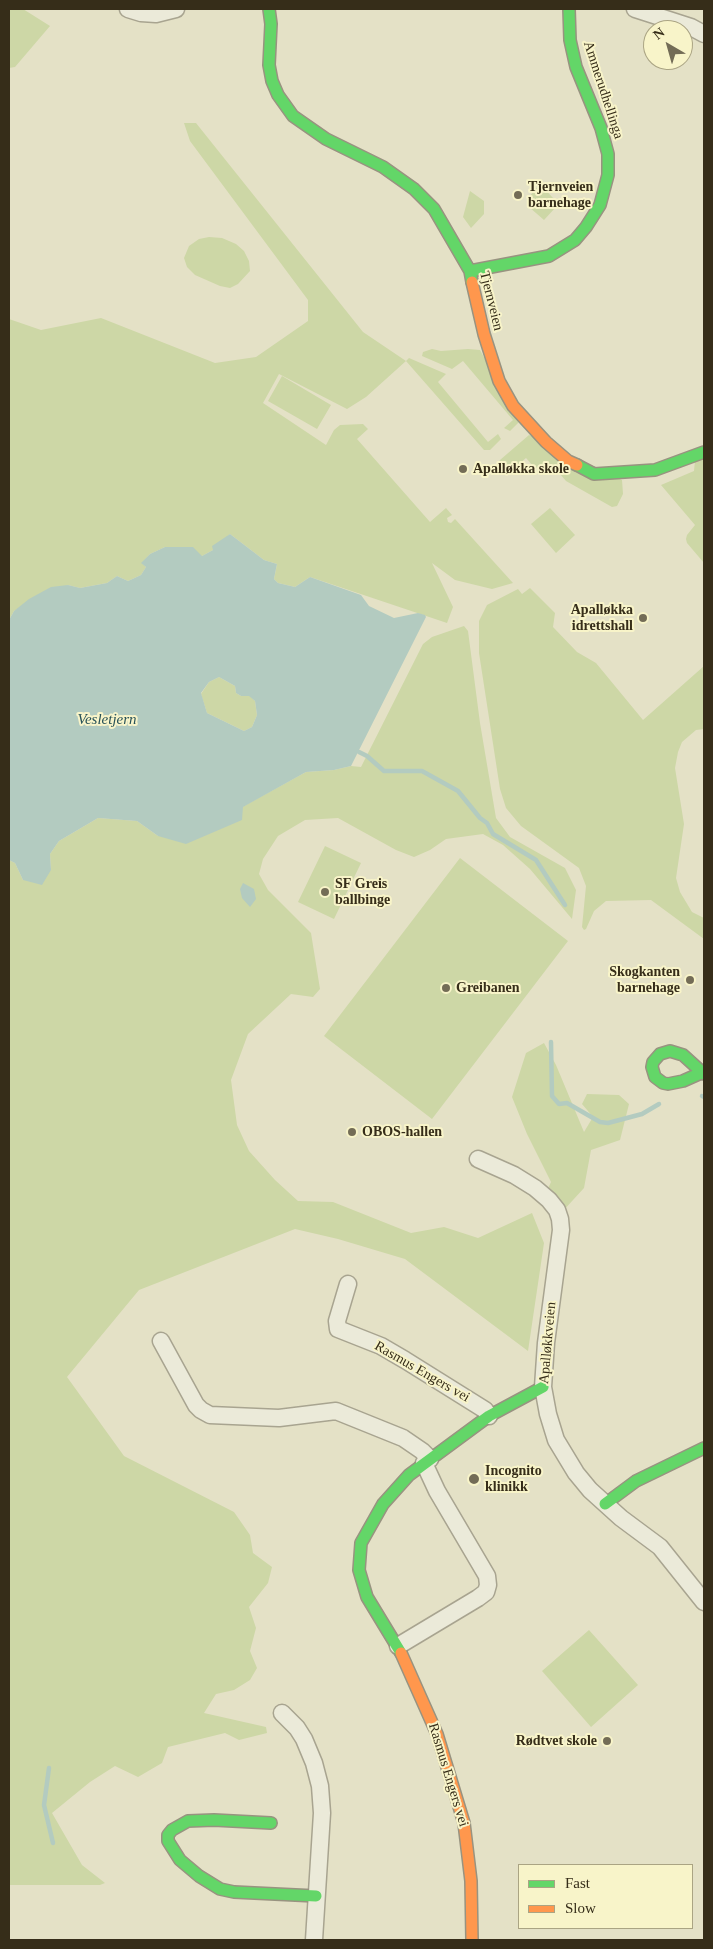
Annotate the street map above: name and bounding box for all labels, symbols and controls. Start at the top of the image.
north arrow [643,20,693,70]
text: N [650,25,668,43]
street label: Ammerudhellinga [579,39,627,141]
place label: Tjernveien barnehage [528,179,593,212]
marker: Tjernveien barnehage [512,189,524,201]
street label: Tjernveien [476,270,506,332]
place label: Apalløkka skole [473,461,569,477]
marker: Apalløkka skole [457,463,469,475]
place label: Apalløkka idrettshall [571,602,633,634]
marker: Apalløkka idrettshall [637,612,649,624]
water label: Vesletjern [77,711,137,729]
place label: SF Greis ballbinge [335,876,390,909]
marker: SF Greis ballbinge [319,886,331,898]
place label: Skogkanten barnehage [609,964,680,996]
marker: Skogkanten barnehage [684,974,696,986]
place label: Greibanen [456,980,520,996]
marker: Greibanen [440,982,452,994]
place label: OBOS-hallen [362,1124,442,1140]
marker: OBOS-hallen [346,1126,358,1138]
street label: Apalløkkveien [536,1301,560,1385]
street label: Rasmus Engers vei [371,1338,473,1406]
place label: Incognito klinikk [485,1463,542,1495]
marker: Incognito klinikk [467,1472,481,1486]
street label: Rasmus Engers vei [424,1721,472,1829]
place label: Rødtvet skole [516,1733,597,1749]
marker: Rødtvet skole [601,1735,613,1747]
legend [518,1864,693,1929]
text: Fast [565,1875,590,1891]
text: Slow [565,1900,596,1916]

